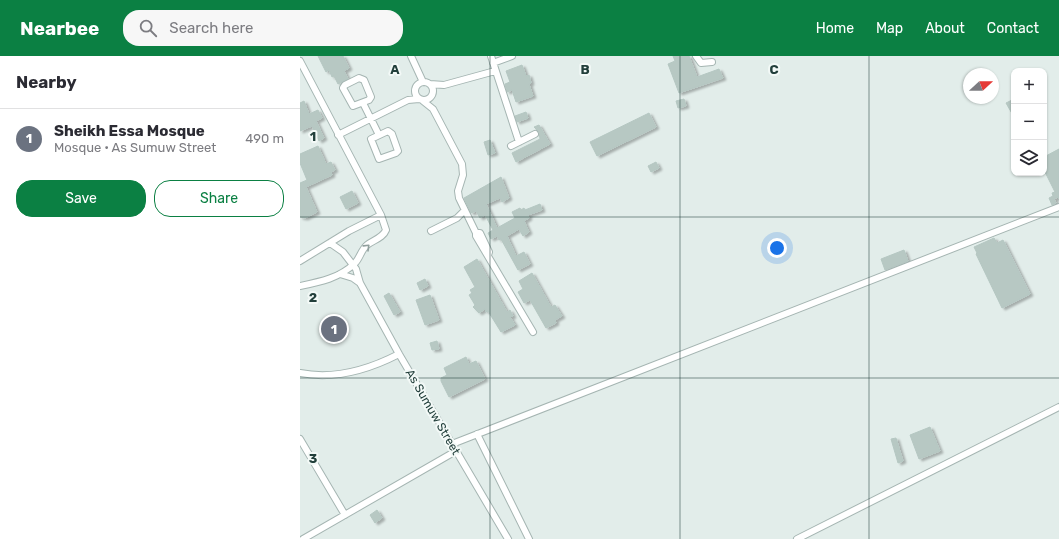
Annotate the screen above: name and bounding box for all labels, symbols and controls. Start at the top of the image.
search box [123,10,403,46]
text: Nearbee [20,17,99,40]
icon: search [137,17,159,39]
text: Search here [169,19,254,37]
text: Home [816,20,854,37]
text: Map [876,20,903,37]
text: About [925,20,965,37]
text: Contact [987,20,1039,37]
text: A [390,62,400,77]
text: B [580,62,590,77]
text: C [769,62,779,77]
north arrow [963,68,999,104]
map controls [1011,68,1047,176]
button: + [1011,68,1047,104]
text: Nearby [16,72,77,92]
button: − [1011,104,1047,140]
text: Sheikh Essa Mosque [54,122,205,140]
text: 1 [310,129,316,144]
text: 1 [26,131,32,146]
text: 490 m [245,131,284,146]
text: Mosque · As Sumuw Street [54,140,216,155]
button: layers [1011,140,1047,176]
button: Save [16,180,146,217]
button: Share [154,180,284,217]
your location [767,238,787,258]
one-way arrow [362,244,370,252]
text: 2 [309,290,317,305]
pin: 1 [321,314,347,344]
street label: As Sumuw Street [403,367,463,458]
text: 3 [309,451,318,466]

